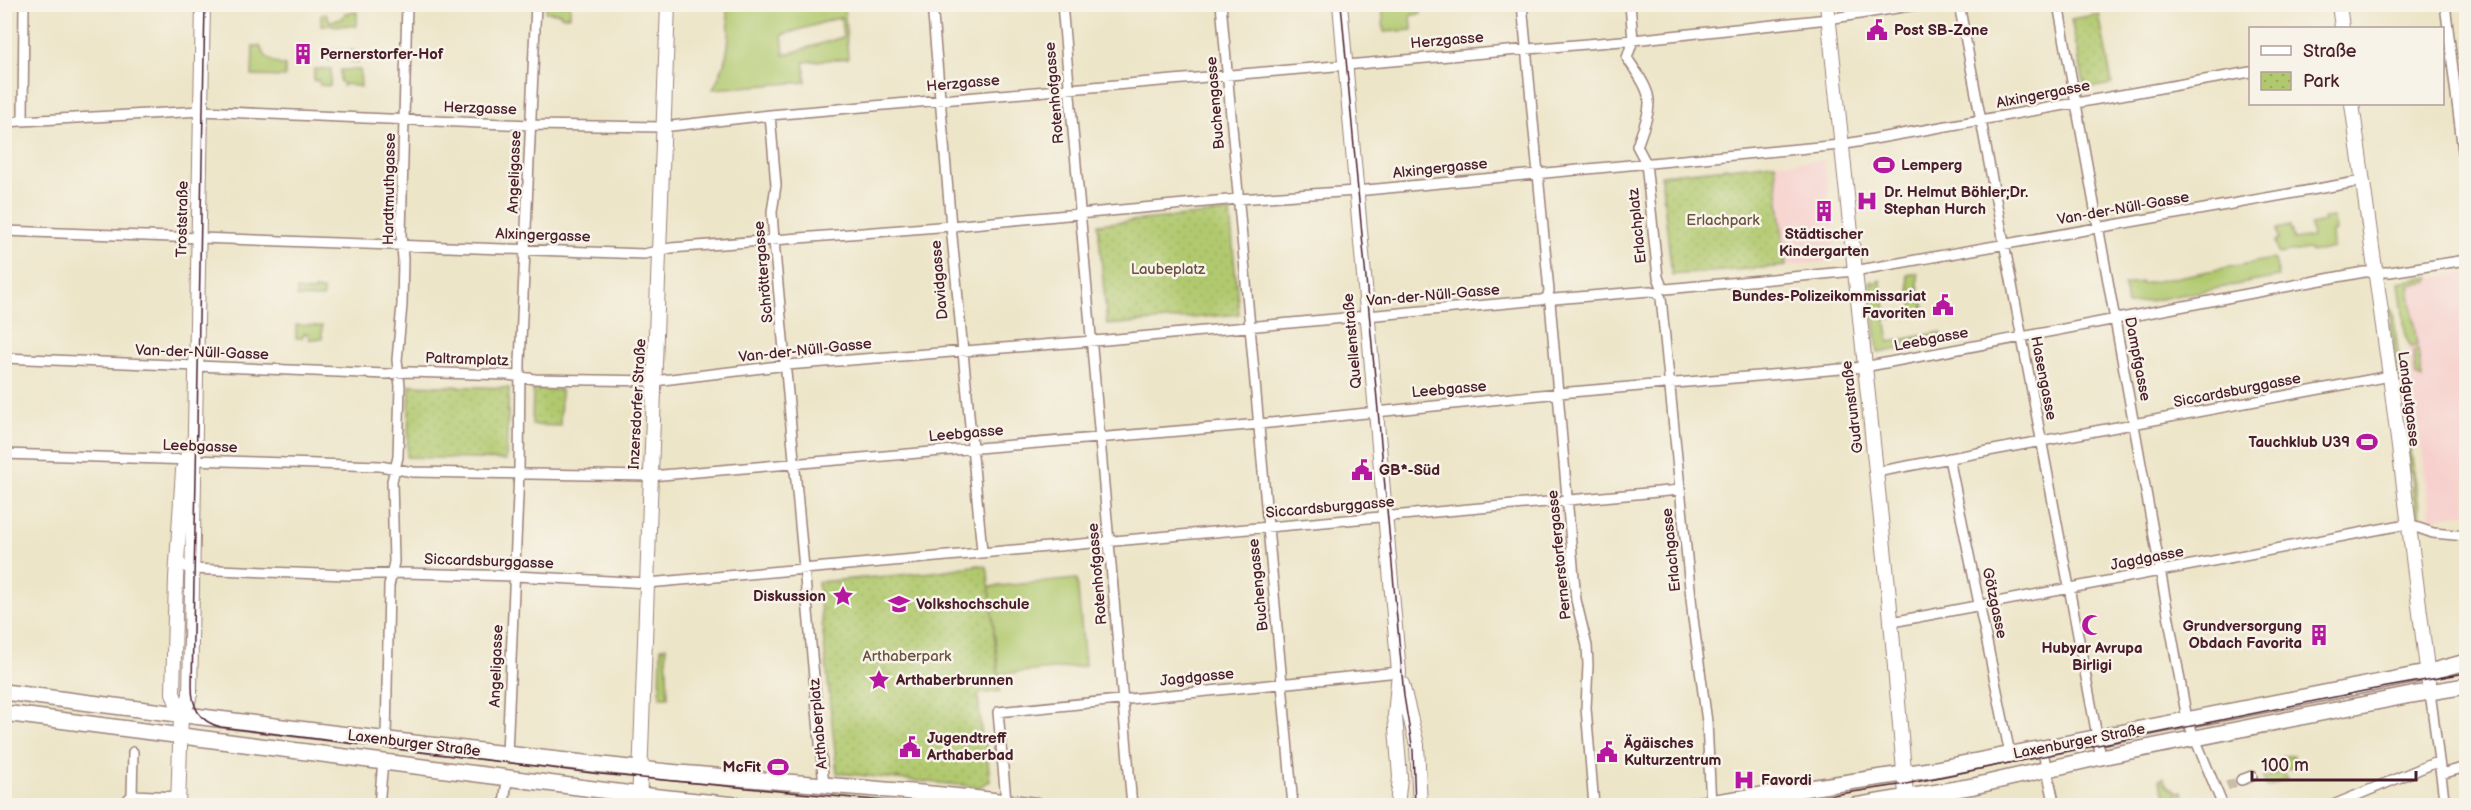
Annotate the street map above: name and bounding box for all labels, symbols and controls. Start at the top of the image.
public building icon: Post SB-Zone [1865,18,1889,42]
place label: Post SB-Zone [1894,21,1988,40]
legend [2249,27,2444,105]
street label: Herzgasse [1410,28,1485,53]
street label: Rotenhofgasse [1041,41,1068,145]
text: Straße [2303,41,2357,62]
building icon: Pernerstorfer-Hof [291,42,315,66]
place label: Pernerstorfer-Hof [320,45,444,64]
street label: Buchengasse [1202,56,1229,150]
street label: Herzgasse [926,71,1001,96]
text: Park [2303,71,2339,92]
street label: Alxingergasse [1995,76,2092,113]
street label: Herzgasse [443,98,517,119]
street label: Angeligasse [504,130,525,214]
street label: Hardtmuthgasse [379,133,400,245]
sports icon: Lemperg [1872,153,1896,177]
street label: Alxingergasse [1392,154,1488,183]
place label: Lemperg [1901,156,1962,175]
street label: Troststraße [172,180,193,258]
place label: Dr. Helmut Böhler;Dr. Stephan Hurch [1884,183,2028,219]
street label: Erlachplatz [1624,187,1651,264]
street label: Van-der-Nüll-Gasse [2056,187,2191,229]
hospital icon: Dr. Helmut Böhler;Dr. Stephan Hurch [1855,189,1879,213]
building icon: Städtischer Kindergarten [1812,199,1836,223]
park label: Erlachpark [1686,211,1760,230]
street label: Schröttergasse [750,220,777,324]
street label: Alxingergasse [495,224,591,247]
place label: Städtischer Kindergarten [1779,225,1869,261]
street label: Davidgasse [927,239,952,320]
park label: Laubeplatz [1131,260,1206,279]
street label: Van-der-Nüll-Gasse [1366,280,1501,311]
place label: Bundes-Polizeikommissariat Favoriten [1732,287,1926,323]
street label: Quellenstraße [1339,292,1366,389]
public building icon: Bundes-Polizeikommissariat Favoriten [1931,293,1955,317]
street label: Dampfgasse [2120,315,2155,403]
street label: Leebgasse [1892,323,1970,356]
street label: Van-der-Nüll-Gasse [737,334,873,367]
street label: Hasengasse [2026,334,2061,422]
street label: Inzersdorfer Straße [625,338,650,470]
street label: Van-der-Nüll-Gasse [135,341,269,364]
street label: Paltramplatz [425,349,510,370]
street label: Landgutgasse [2393,350,2424,448]
street label: Gudrunstraße [1837,359,1868,454]
street label: Siccardsburggasse [2172,369,2303,412]
street label: Leebgasse [1411,377,1487,402]
street label: Leebgasse [928,421,1004,446]
sports icon: Tauchklub U39 [2355,430,2379,454]
place label: Tauchklub U39 [2249,433,2350,452]
street label: Leebgasse [162,436,238,457]
public building icon: GB*-Süd [1350,458,1374,482]
place label: GB*-Süd [1379,461,1440,480]
street label: Pernerstorfergasse [1543,489,1576,621]
street label: Siccardsburggasse [1265,492,1395,523]
street label: Erlachgasse [1658,507,1685,593]
street label: Rotenhofgasse [1084,522,1111,626]
street label: Buchengasse [1244,538,1273,632]
street label: Jagdgasse [2109,542,2185,575]
street label: Siccardsburggasse [424,550,554,573]
street label: Götzgasse [1978,566,2011,640]
place icon: Diskussion [831,584,855,608]
place label: Diskussion [753,587,826,606]
school or university icon: Volkshochschule [887,592,911,616]
place label: Volkshochschule [916,595,1030,614]
mosque icon: Hubyar Avrupa Birligi [2080,613,2104,637]
place label: Grundversorgung Obdach Favorita [2183,617,2302,653]
building icon: Grundversorgung Obdach Favorita [2307,623,2331,647]
street label: Angeligasse [486,624,507,708]
place label: Hubyar Avrupa Birligi [2041,639,2143,675]
park label: Arthaberpark [863,647,952,666]
street label: Jagdgasse [1159,664,1235,691]
place icon: Arthaberbrunnen [867,668,891,692]
place label: Arthaberbrunnen [895,671,1013,690]
street label: Arthaberplatz [805,677,832,770]
street label: Laxenburger Straße [2012,719,2147,764]
street label: Laxenburger Straße [346,726,482,761]
place label: Jugendtreff Arthaberbad [926,729,1014,765]
place label: Ägäisches Kulturzentrum [1623,734,1722,770]
public building icon: Jugendtreff Arthaberbad [898,735,922,759]
public building icon: Ägäisches Kulturzentrum [1595,740,1619,764]
scale bar [2252,744,2416,782]
sports icon: McFit [766,755,790,779]
text: 100 m [2261,755,2309,776]
place label: McFit [723,758,761,777]
hospital icon: Favordi [1732,768,1756,792]
place label: Favordi [1761,771,1812,790]

